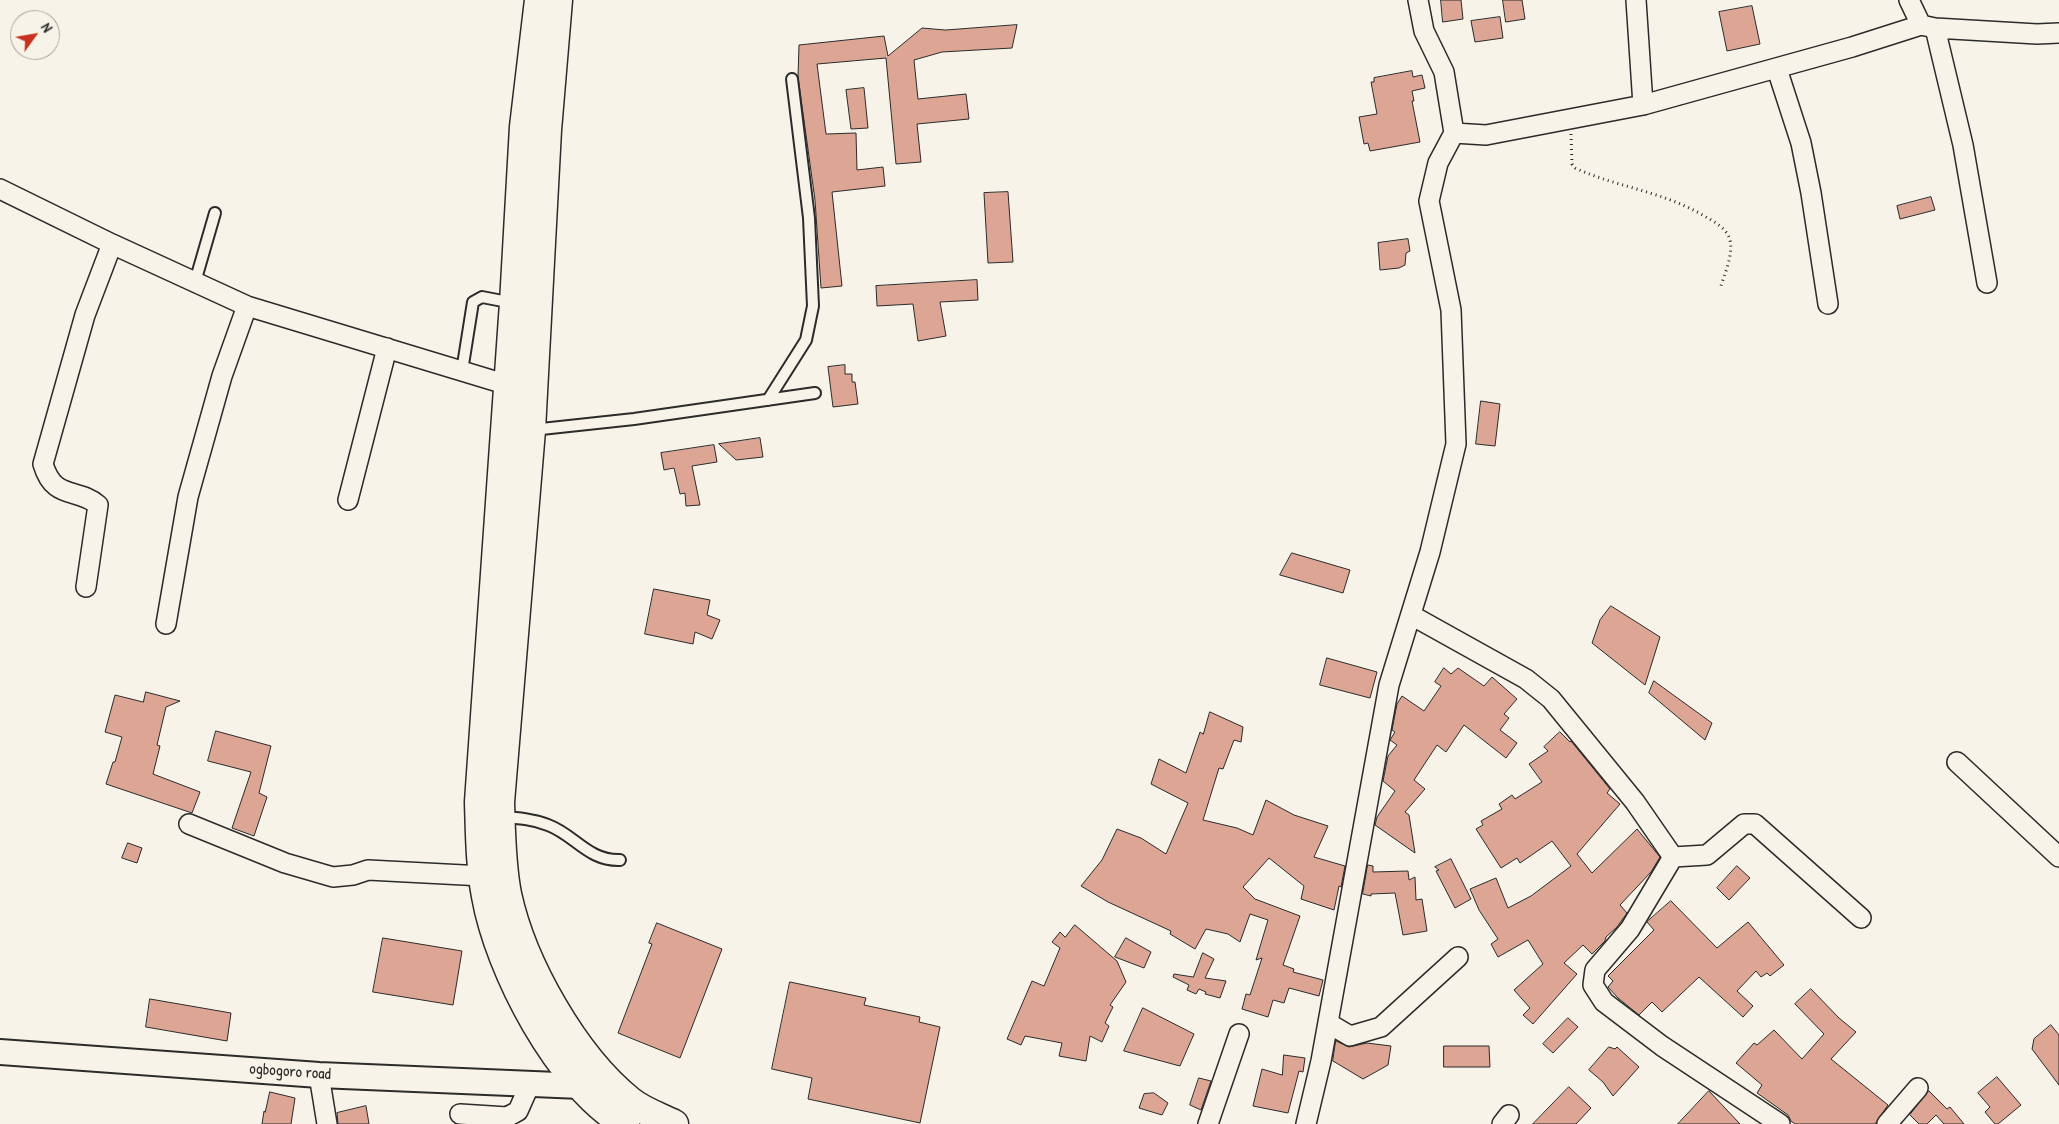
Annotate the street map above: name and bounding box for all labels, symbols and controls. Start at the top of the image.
north arrow [10,10,60,60]
text: N [37,19,57,36]
street label: ogbogoro road [249,1060,331,1084]

